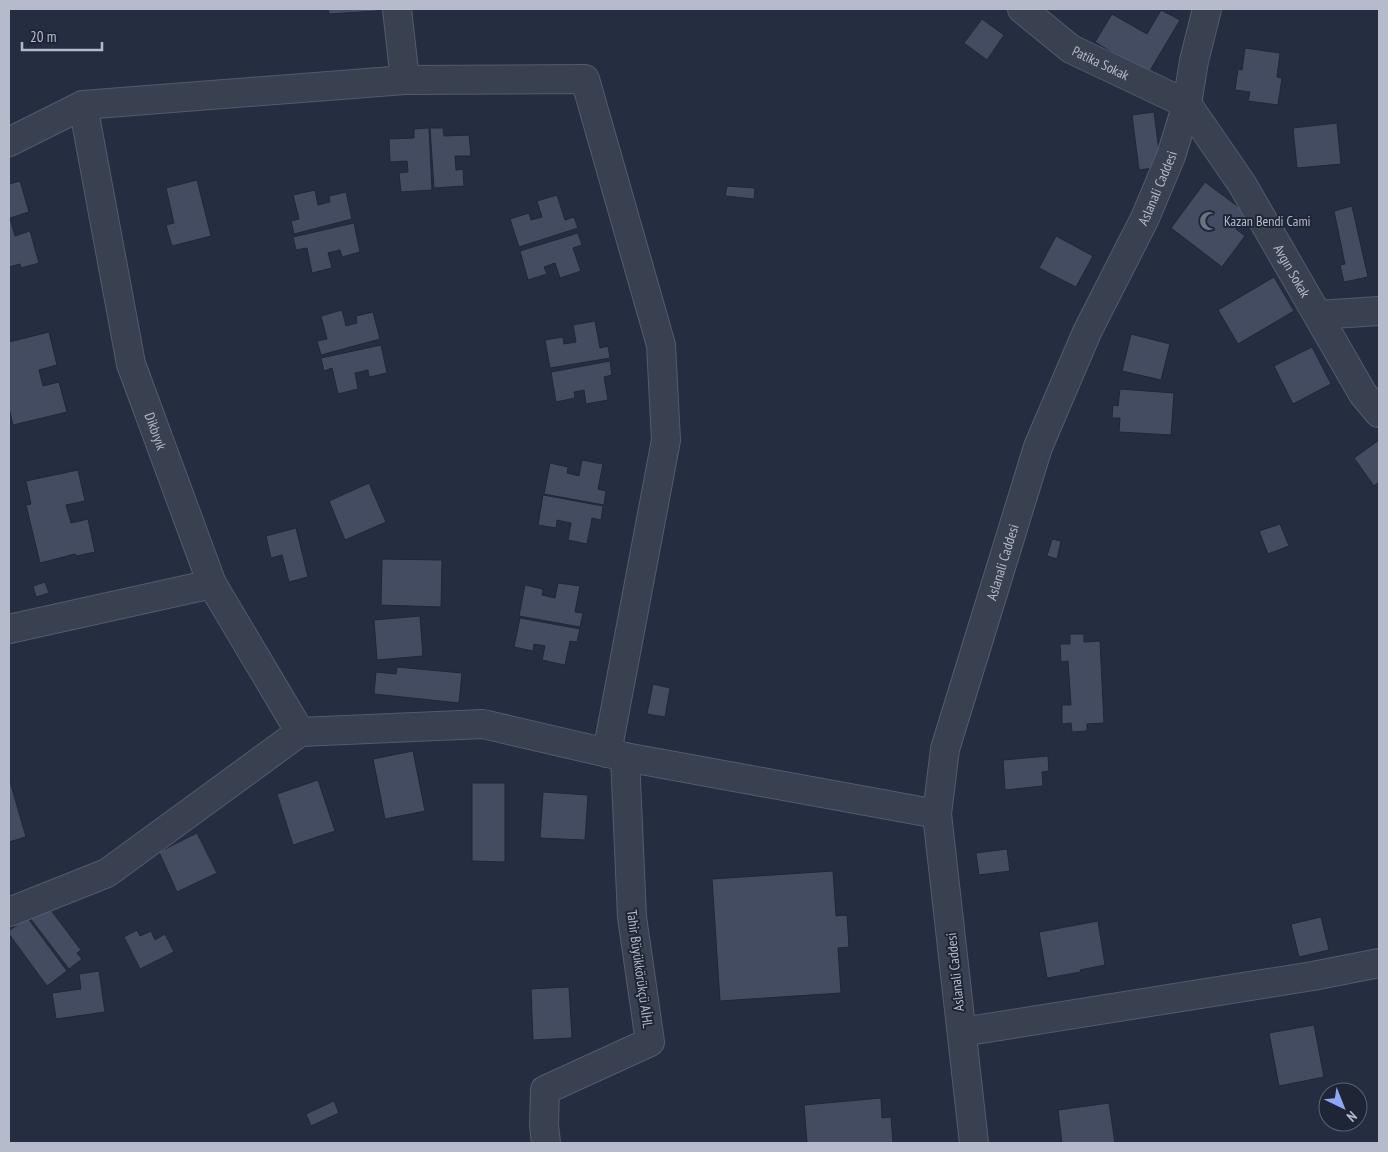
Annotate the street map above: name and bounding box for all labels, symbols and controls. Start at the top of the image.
scale bar [22,20,102,52]
text: 20 m [30,27,56,46]
street label: Patika Sokak [1069,42,1133,84]
street label: Aslanali Caddesi [1134,149,1181,228]
mosque icon: Kazan Bendi Cami [1198,210,1220,232]
place label: Kazan Bendi Cami [1224,212,1311,230]
street label: Avgın Sokak [1270,241,1315,301]
street label: Dikbıyık [141,410,171,453]
street label: Aslanali Caddesi [982,522,1023,603]
street label: Tahir Büyükkörükçü AİHL [623,909,657,1030]
street label: Aslanali Caddesi [942,932,968,1012]
north arrow [1318,1082,1368,1132]
text: N [1343,1107,1361,1126]

